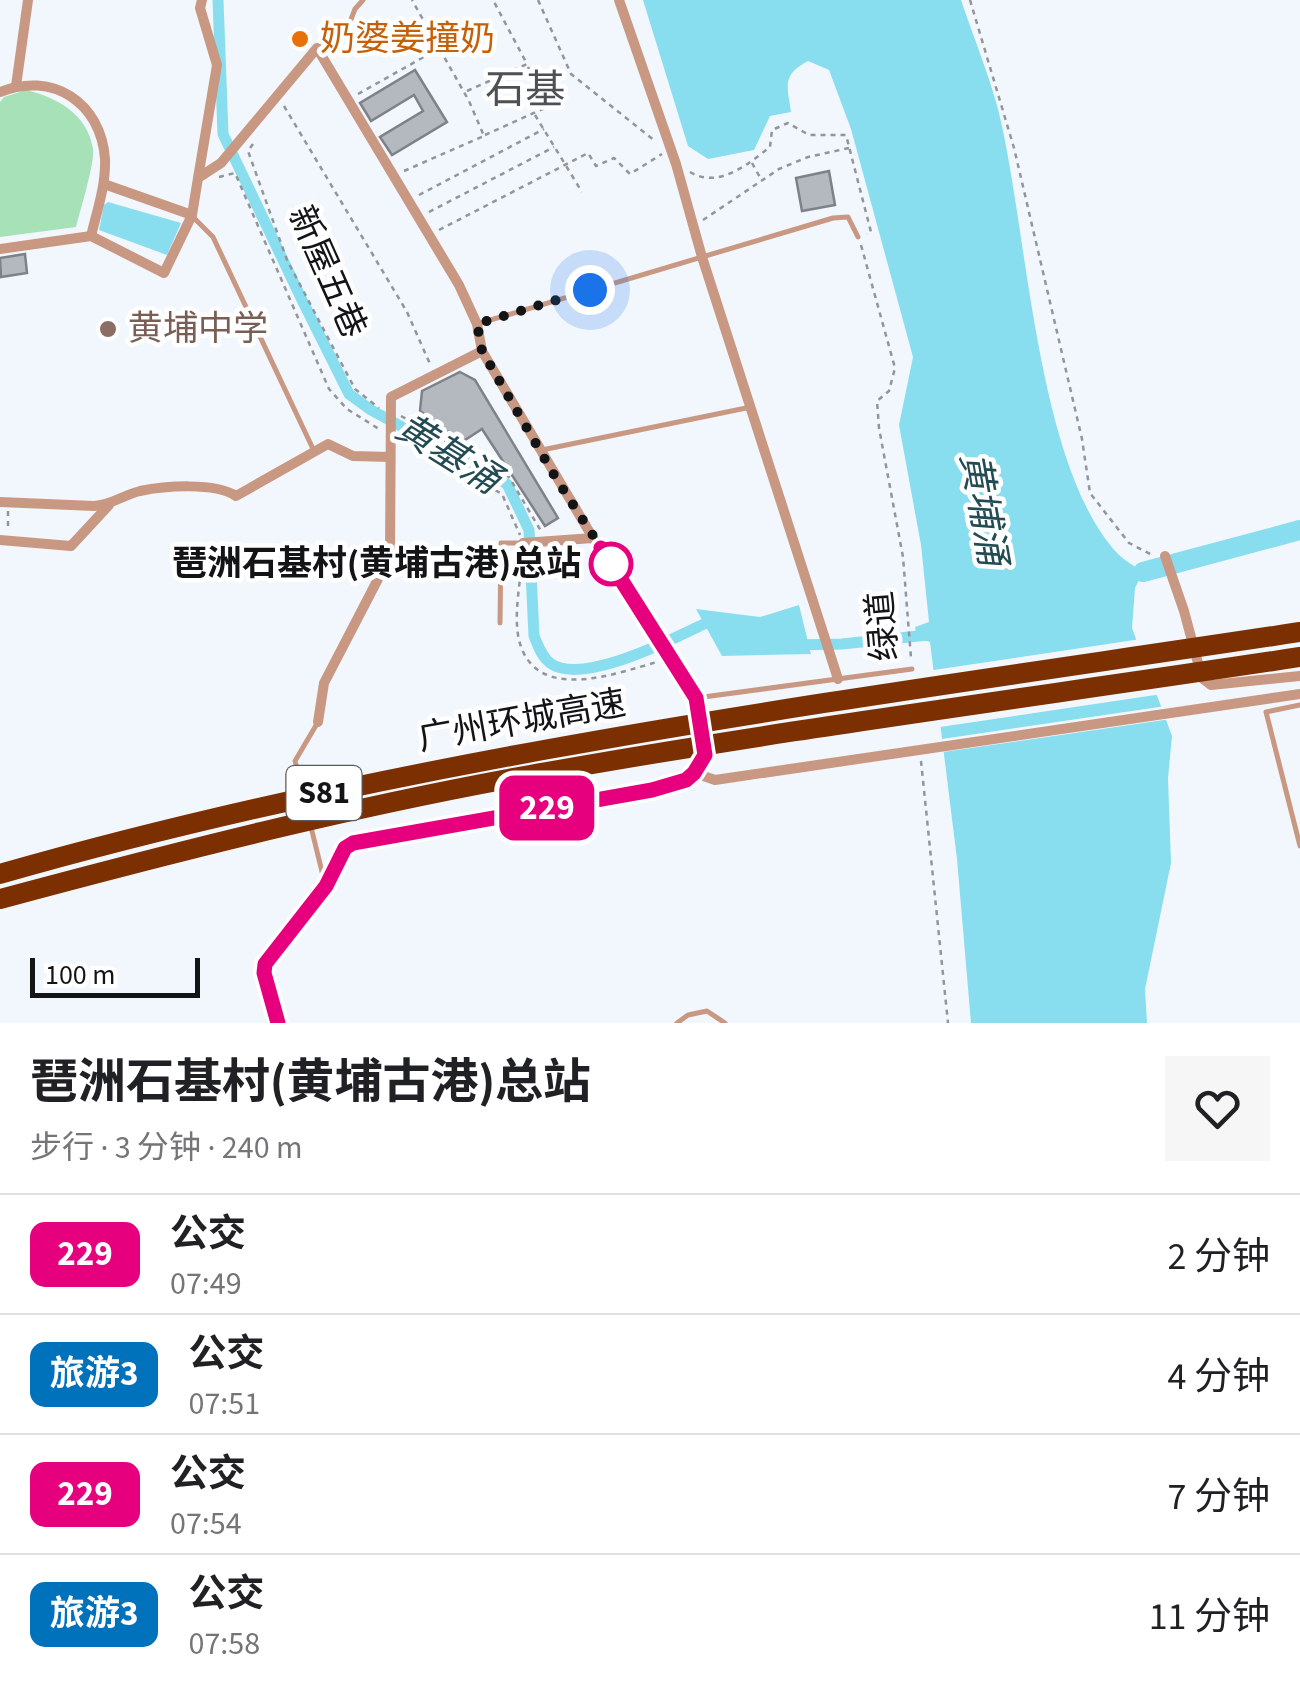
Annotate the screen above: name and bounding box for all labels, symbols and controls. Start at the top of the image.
place label: 奶婆姜撞奶 [320,14,495,64]
marker: 奶婆姜撞奶 [289,28,311,50]
district label: 石基 [485,62,565,119]
street label: 新屋五巷 [276,198,378,346]
your location [565,265,615,315]
place label: 黄埔中学 [128,304,268,354]
marker: 黄埔中学 [97,318,119,340]
water label: 黄基涌 [385,401,514,509]
water label: 黄埔涌 [947,448,1020,574]
place label: 琶洲石基村(黄埔古港)总站 [172,539,581,589]
marker: 琶洲石基村(黄埔古港)总站 [590,543,632,585]
street label: 绿道 [855,589,911,663]
street label: 广州环城高速 [414,678,630,764]
road number: S81 [286,766,362,820]
line badge: 229 [490,776,604,840]
text: 229 [519,783,575,833]
scale bar [30,953,200,998]
text: 100 m [45,955,116,995]
text: 琶洲石基村(黄埔古港)总站 [30,1049,591,1117]
button: heart [1165,1056,1270,1161]
text: 步行 · 3 分钟 · 240 m [30,1125,302,1171]
text: 公交 [170,1207,246,1261]
text: 229 [57,1229,113,1279]
text: 2 分钟 [1168,1230,1270,1284]
text: 07:49 [170,1261,242,1307]
text: 公交 [188,1327,265,1381]
text: 旅游3 [50,1349,138,1399]
text: 4 分钟 [1168,1350,1270,1404]
text: 07:51 [188,1381,260,1427]
text: 公交 [170,1447,246,1501]
text: 229 [57,1469,113,1519]
text: 7 分钟 [1168,1470,1270,1524]
text: 07:54 [170,1501,242,1547]
text: 公交 [188,1567,265,1621]
text: 旅游3 [50,1589,138,1639]
text: 11 分钟 [1149,1590,1270,1644]
text: 07:58 [188,1621,260,1667]

